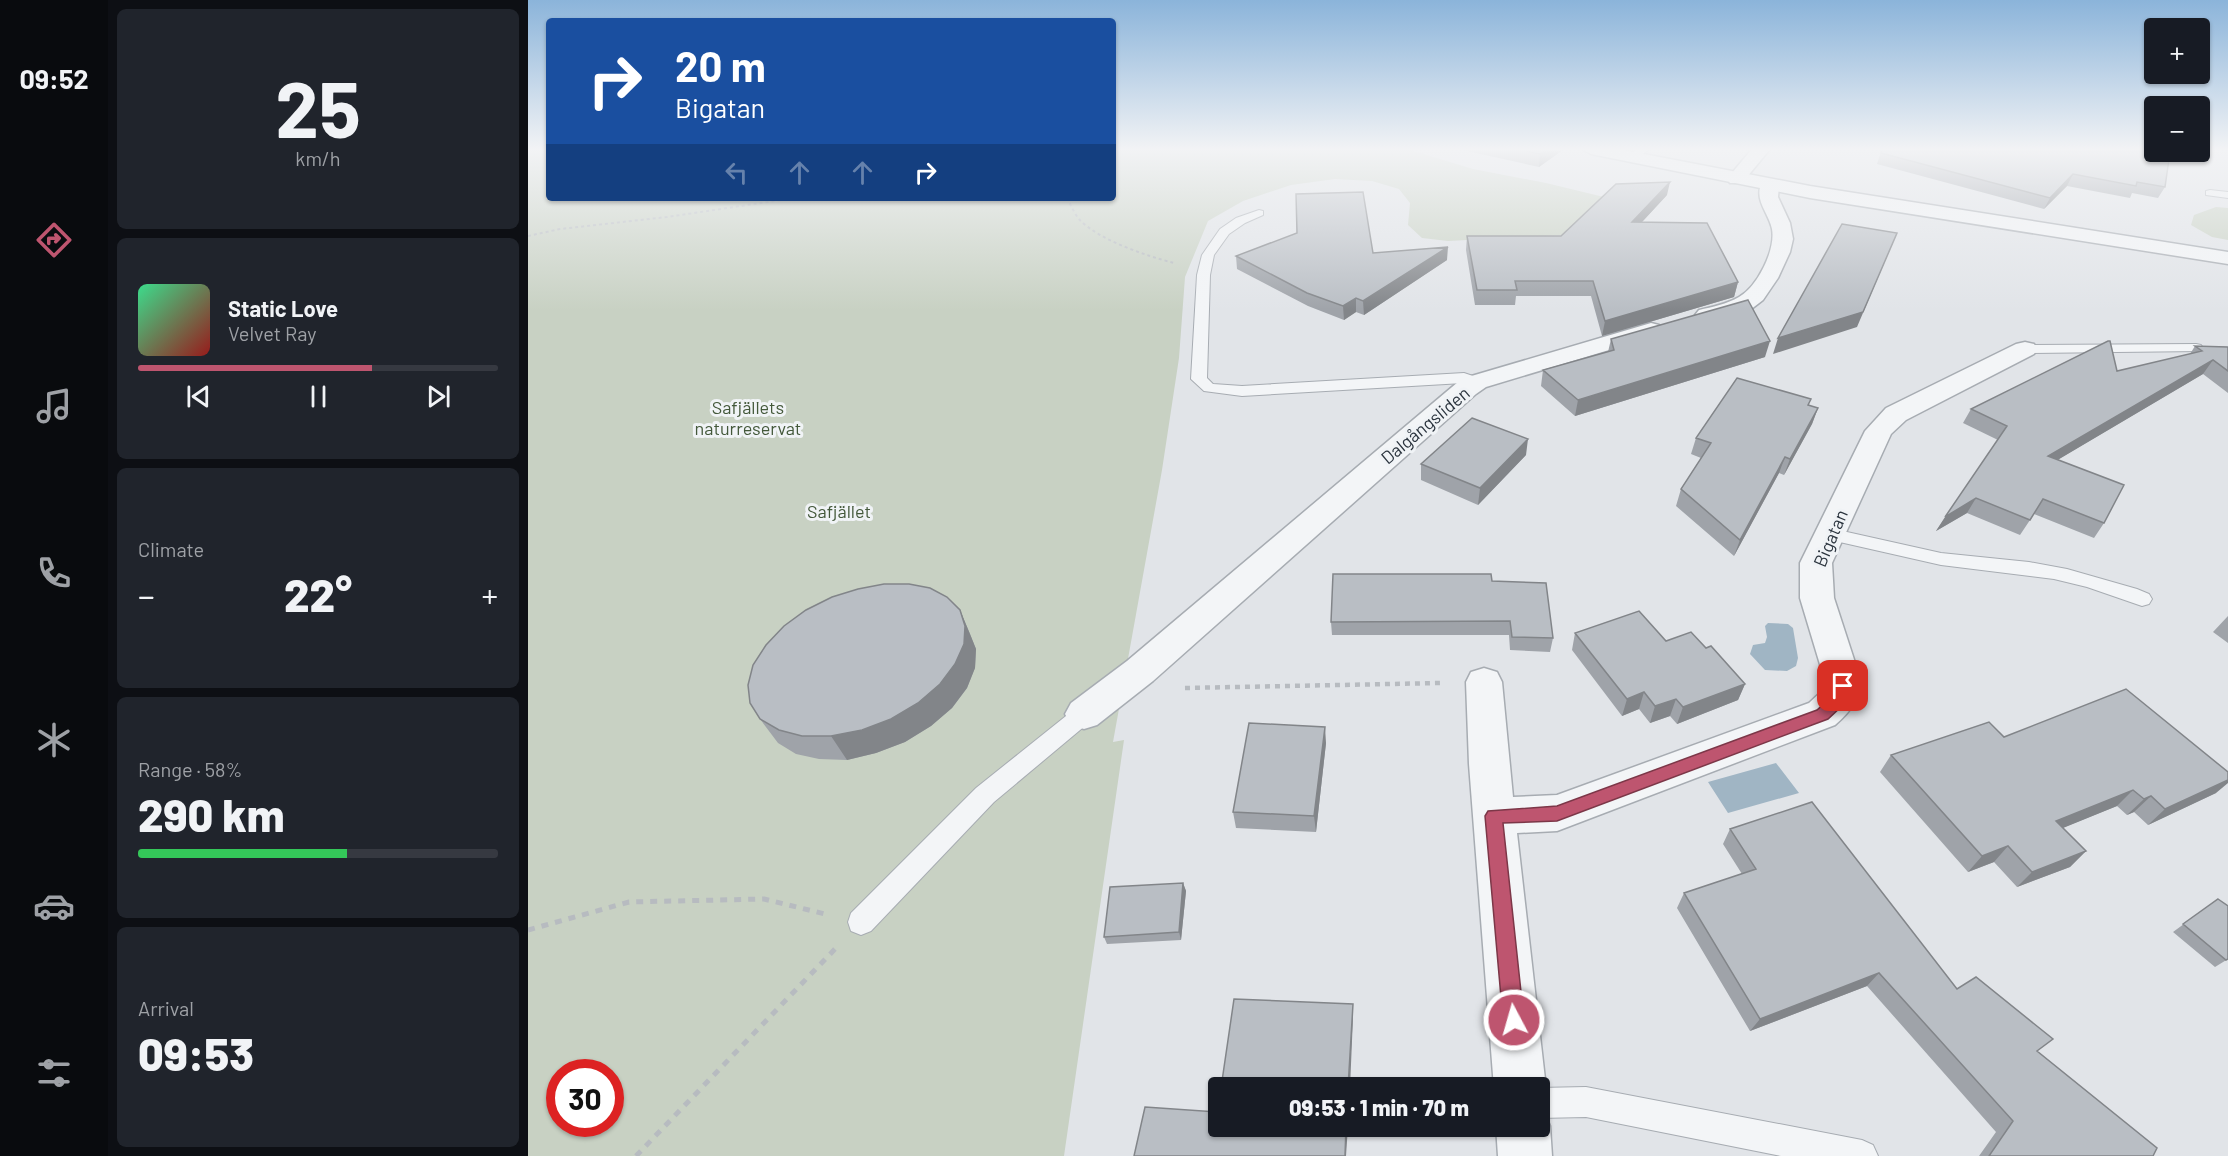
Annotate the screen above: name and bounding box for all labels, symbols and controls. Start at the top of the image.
map controls [2144,18,2210,162]
button: + [2144,18,2210,84]
text: 20 m [675,40,766,90]
icon: right [576,42,654,120]
text: 25 [275,60,361,154]
text: 09:52 [19,62,89,94]
text: Bigatan [675,91,765,123]
button: − [2144,96,2210,162]
text: km/h [295,146,341,170]
icon: left [720,156,753,189]
icon: ahead [783,156,816,189]
icon: ahead [846,156,879,189]
icon: right [909,156,942,189]
icon: directions [33,219,75,261]
text: Static Love [228,295,338,321]
text: Velvet Ray [228,321,317,345]
icon: previous [182,380,215,413]
icon: pause [302,380,335,413]
icon: next [422,380,455,413]
street label: Dalgångsliden [1376,382,1474,468]
icon: music [33,385,75,427]
park label: Safjällets naturreservat [695,396,801,439]
park label: Safjället [807,500,871,522]
street label: Bigatan [1808,506,1852,570]
text: Climate [138,537,204,561]
icon: phone [33,552,75,594]
text: 22° [284,567,352,621]
text: − [138,575,155,615]
text: + [481,575,498,615]
pin [1817,660,1868,711]
icon: arrive [1826,669,1859,702]
icon: climate [33,719,75,761]
text: Range · 58% [138,757,242,781]
text: 290 km [138,787,285,841]
icon: car [33,885,75,927]
position arrow [1482,988,1546,1052]
text: Arrival [138,996,194,1020]
text: 09:53 [138,1026,254,1080]
icon: filters [33,1052,75,1094]
speed limit sign: 30 [546,1059,624,1137]
text: 09:53 · 1 min · 70 m [1289,1094,1469,1120]

